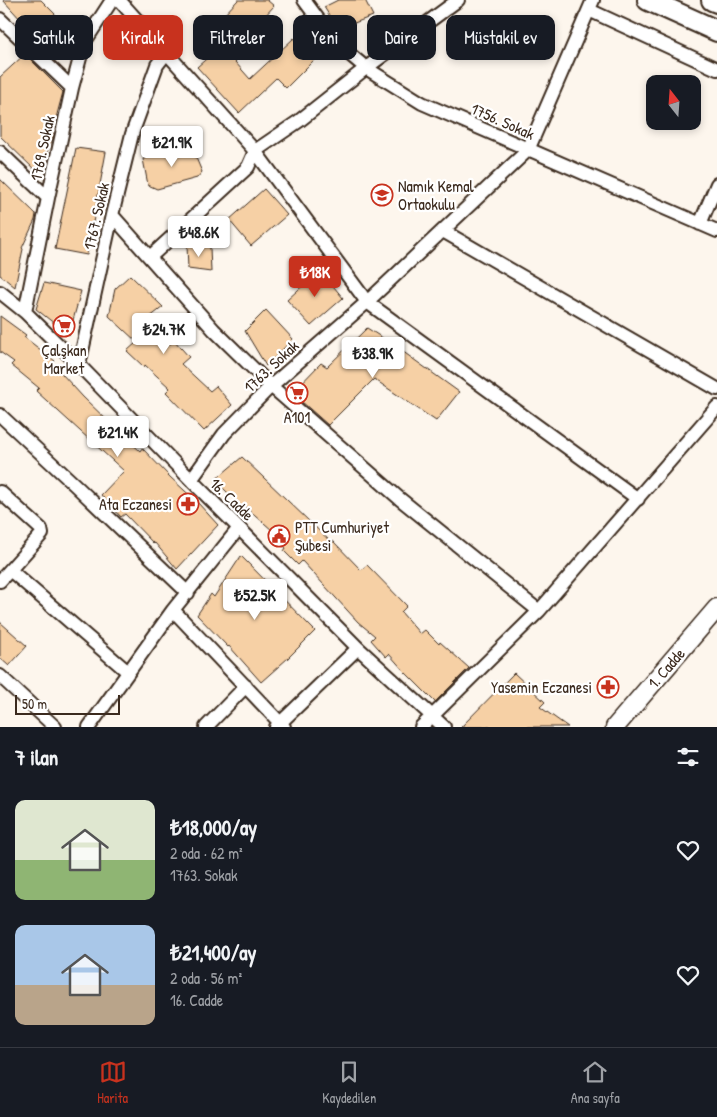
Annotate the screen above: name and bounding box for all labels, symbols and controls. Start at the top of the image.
chip: Satılık [15,15,93,60]
chip: Kiralık [103,15,183,60]
chip: Filtreler [193,15,283,60]
chip: Yeni [293,15,357,60]
chip: Daire [367,15,436,60]
chip: Müstakil ev [446,15,555,60]
north arrow [646,75,701,130]
map controls [646,75,701,130]
street label: 1756. Sokak [468,97,539,145]
street label: 1769. Sokak [24,113,60,183]
pin: ₺21.9K [131,126,213,168]
text: ₺21.9K [152,131,192,153]
place label: Namık Kemal Ortaokulu [398,175,474,215]
street label: 1767. Sokak [78,180,115,252]
school or university icon: Namık Kemal Ortaokulu [370,183,394,207]
pin: ₺48.6K [158,216,240,258]
text: ₺48.6K [179,221,219,243]
pin: ₺18K [285,256,345,298]
text: ₺18K [300,261,330,283]
pin: ₺24.7K [123,312,205,355]
supermarket icon: Çalşkan Market [52,314,76,338]
text: ₺24.7K [143,318,185,340]
street label: 1763. Sokak [239,335,304,397]
pin: ₺38.9K [332,336,414,379]
place label: Çalşkan Market [41,339,87,379]
text: ₺38.9K [353,342,393,364]
supermarket icon: A101 [285,381,309,405]
place label: A101 [284,406,310,428]
pin: ₺21.4K [77,416,159,458]
text: ₺21.4K [98,421,138,443]
street label: 16. Cadde [205,473,259,526]
pharmacy icon: Ata Eczanesi [176,492,200,516]
place label: Ata Eczanesi [99,493,172,515]
place label: PTT Cumhuriyet Şubesi [295,516,389,556]
public building icon: PTT Cumhuriyet Şubesi [267,524,291,548]
pin: ₺52.5K [214,578,296,621]
text: ₺52.5K [234,584,276,606]
street label: 1. Cadde [642,643,690,693]
pharmacy icon: Yasemin Eczanesi [596,675,620,699]
place label: Yasemin Eczanesi [491,676,592,698]
scale bar [15,692,120,715]
text: 50 m [22,694,47,713]
text: 7 ilan [15,743,58,772]
icon: filters [674,743,702,771]
text: ₺18,000/ay [170,813,257,842]
icon: home [55,820,115,880]
icon: heart [674,836,702,864]
text: 2 oda · 62 m² [170,842,243,864]
text: 1763. Sokak [170,864,238,886]
text: ₺21,400/ay [170,938,256,967]
icon: home [55,945,115,1005]
icon: heart [674,961,702,989]
text: 2 oda · 56 m² [170,967,242,989]
text: 16. Cadde [170,989,223,1011]
tab: Harita [97,1058,128,1107]
tab: Kaydedilen [322,1058,376,1107]
tab: Ana sayfa [571,1058,620,1107]

